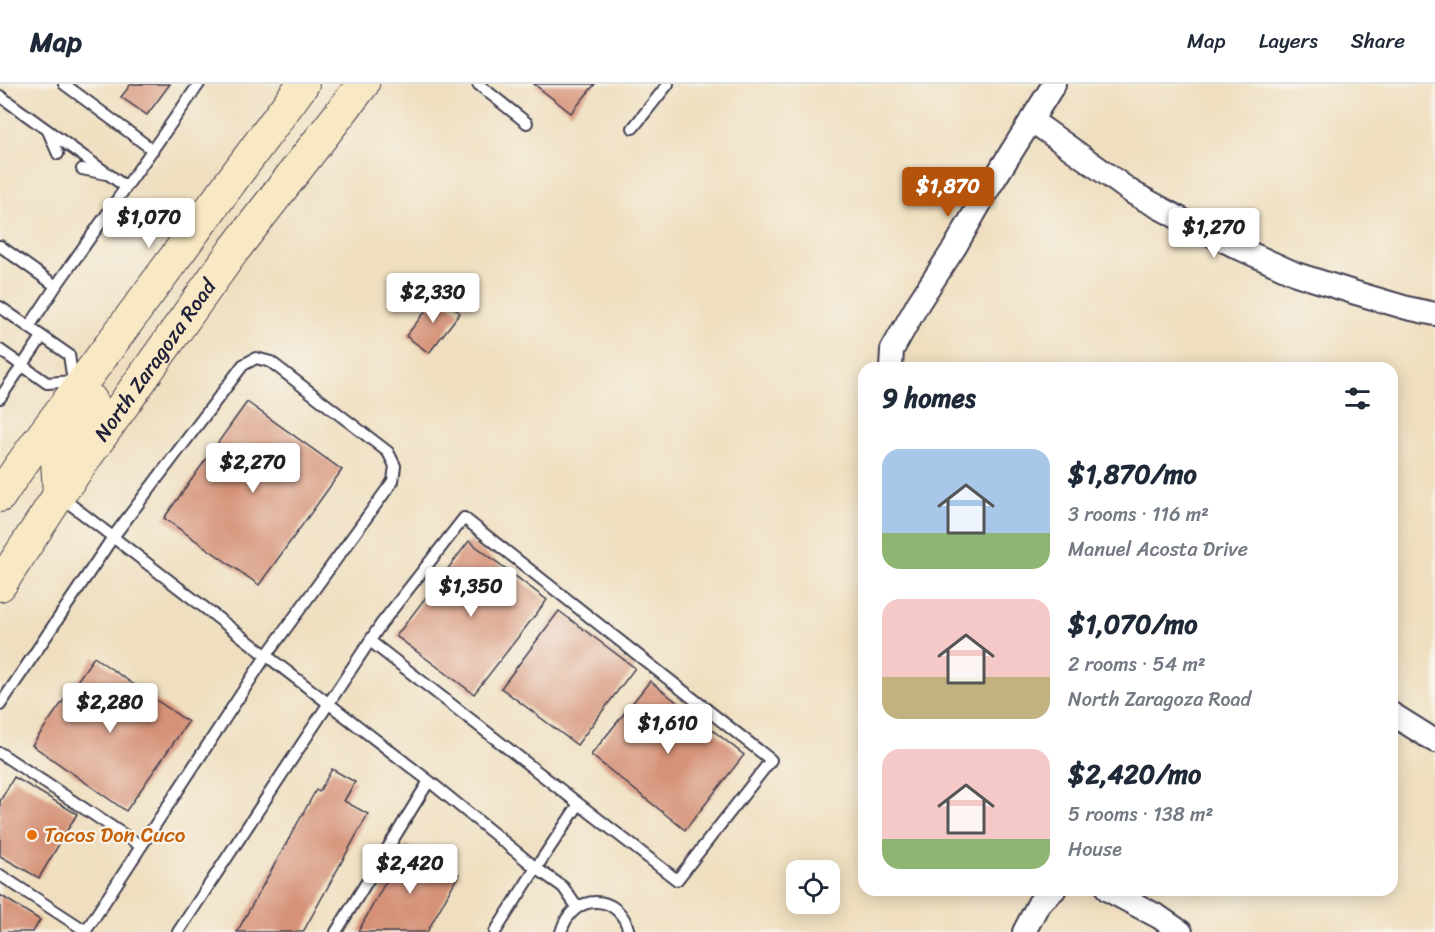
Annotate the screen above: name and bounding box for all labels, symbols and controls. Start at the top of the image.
text: Map [30,17,82,66]
text: Map [1187,22,1226,60]
text: Layers [1259,22,1318,60]
text: Share [1351,22,1405,60]
pin: $1,870 [899,167,997,218]
text: $1,870 [916,169,980,204]
pin: $1,070 [100,198,198,249]
text: $1,070 [117,200,181,235]
pin: $1,270 [1165,208,1263,259]
text: $1,270 [1182,210,1246,245]
street label: North Zaragoza Road [84,269,227,450]
pin: $2,330 [384,273,482,324]
text: $2,330 [401,275,465,310]
text: 9 homes [882,375,976,421]
icon: filters [1341,382,1374,415]
pin: $2,270 [204,443,302,494]
text: $2,270 [220,445,286,480]
text: $1,870/mo [1068,451,1197,497]
icon: home [930,473,1002,545]
text: 3 rooms · 116 m² [1068,497,1209,532]
text: Manuel Acosta Drive [1068,532,1248,567]
pin: $1,350 [422,567,520,618]
text: $1,350 [439,569,503,604]
text: $1,070/mo [1068,601,1197,647]
icon: home [930,623,1002,695]
text: 2 rooms · 54 m² [1068,647,1206,682]
text: North Zaragoza Road [1068,682,1251,717]
pin: $2,280 [61,683,159,734]
text: $2,280 [77,685,143,720]
pin: $1,610 [619,704,717,755]
text: $1,610 [638,706,698,741]
text: $2,420/mo [1068,751,1201,797]
icon: home [930,773,1002,845]
text: 5 rooms · 138 m² [1068,797,1213,832]
place label: Tacos Don Cuco [44,816,186,854]
marker: Tacos Don Cuco [25,828,39,842]
text: House [1068,832,1122,867]
pin: $2,420 [361,844,459,895]
text: $2,420 [376,846,444,881]
map controls [786,860,840,914]
button: locate [786,860,840,914]

